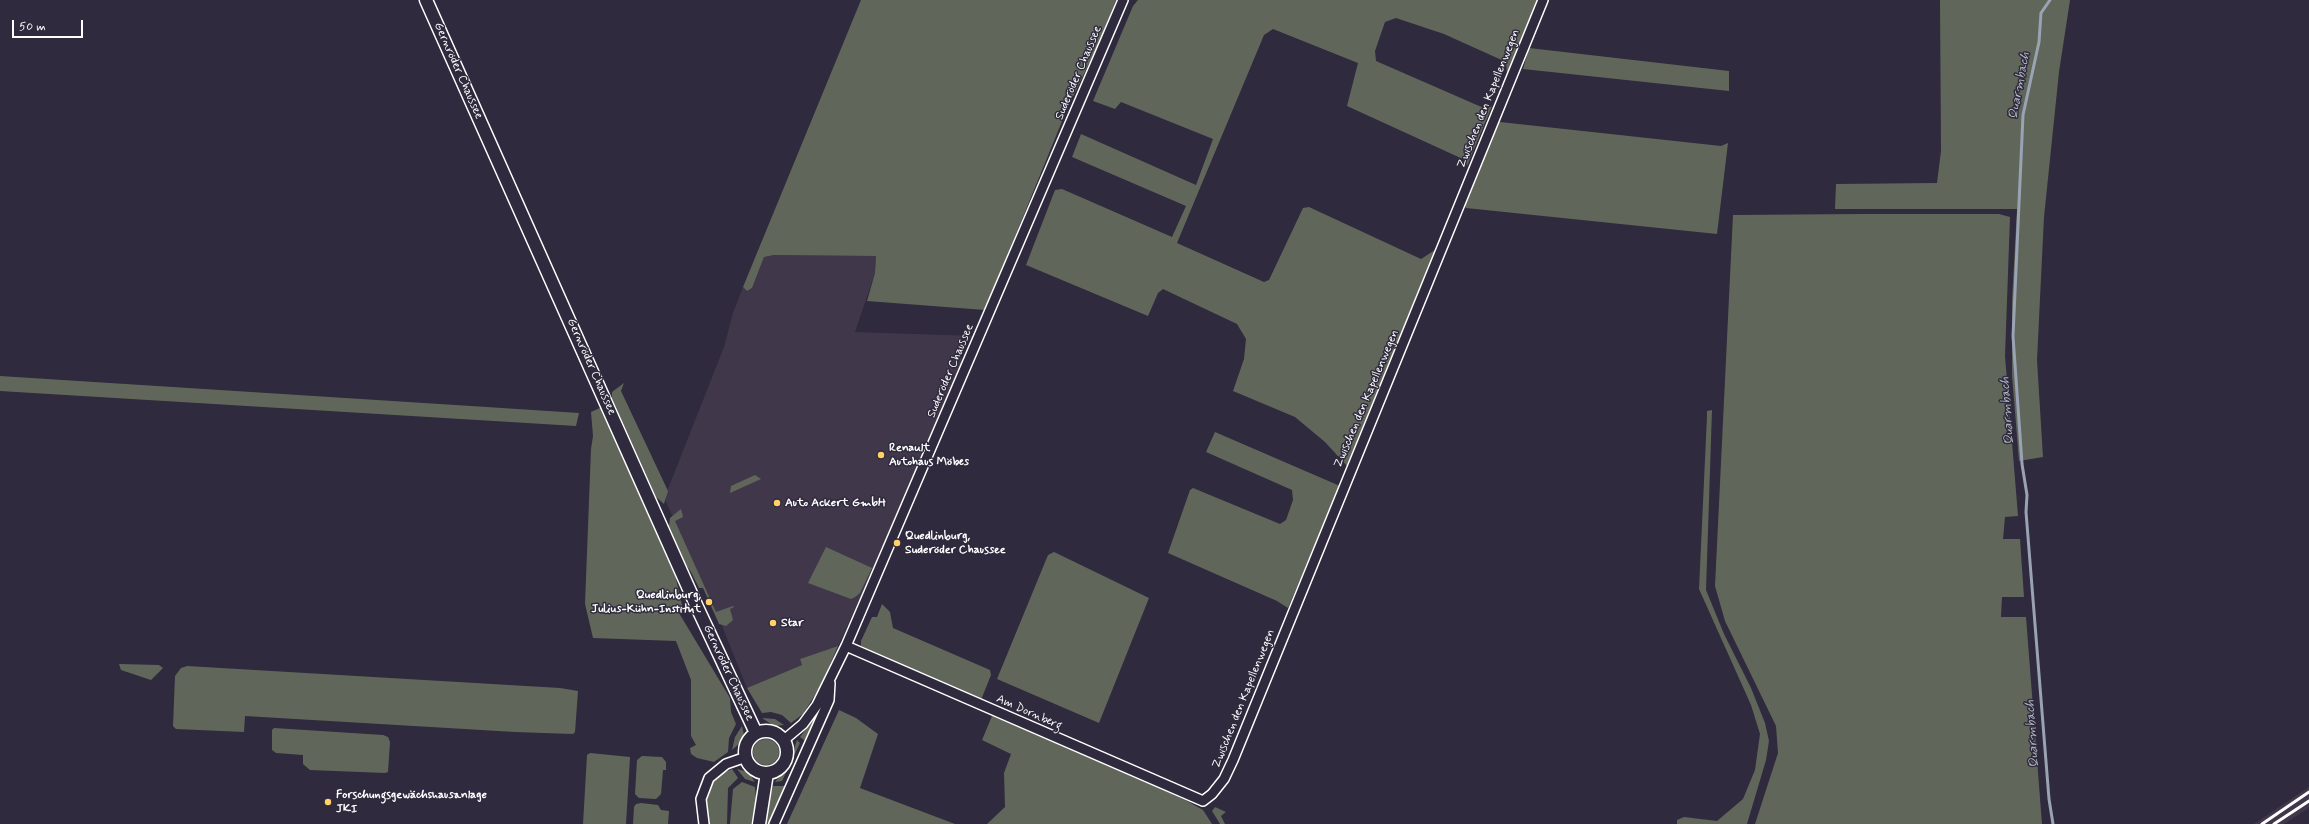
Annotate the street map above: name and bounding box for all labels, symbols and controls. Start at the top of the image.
scale bar [14,12,85,38]
text: 50 m [19,19,46,35]
street label: Gernröder Chaussee [430,20,486,122]
street label: Suderöder Chaussee [1053,24,1105,122]
street label: Zwischen den Kapellenwegen [1455,27,1523,171]
water label: Quarmbach [2006,51,2034,121]
street label: Gernröder Chaussee [563,316,619,418]
street label: Suderöder Chaussee [925,322,977,420]
street label: Zwischen den Kapellenwegen [1331,328,1403,470]
water label: Quarmbach [1998,376,2018,446]
place label: Renault Autohaus Möbes [889,441,969,469]
marker: Renault Autohaus Möbes [876,450,886,460]
place label: Auto Ackert GmbH [785,496,886,510]
marker: Auto Ackert GmbH [772,498,782,508]
place label: Quedlinburg, Suderöder Chaussee [905,529,1006,557]
marker: Quedlinburg, Suderöder Chaussee [892,538,902,548]
place label: Quedlinburg, Julius-Kühn-Institut [591,588,701,616]
marker: Quedlinburg, Julius-Kühn-Institut [704,597,714,607]
place label: Star [781,616,804,630]
marker: Star [768,618,778,628]
street label: Gernröder Chaussee [699,623,757,723]
street label: Zwischen den Kapellenwegen [1210,627,1278,771]
street label: Am Dornberg [994,692,1064,734]
water label: Quarmbach [2023,699,2043,769]
place label: Forschungsgewächshausanlage JKI [336,788,487,816]
marker: Forschungsgewächshausanlage JKI [323,797,333,807]

